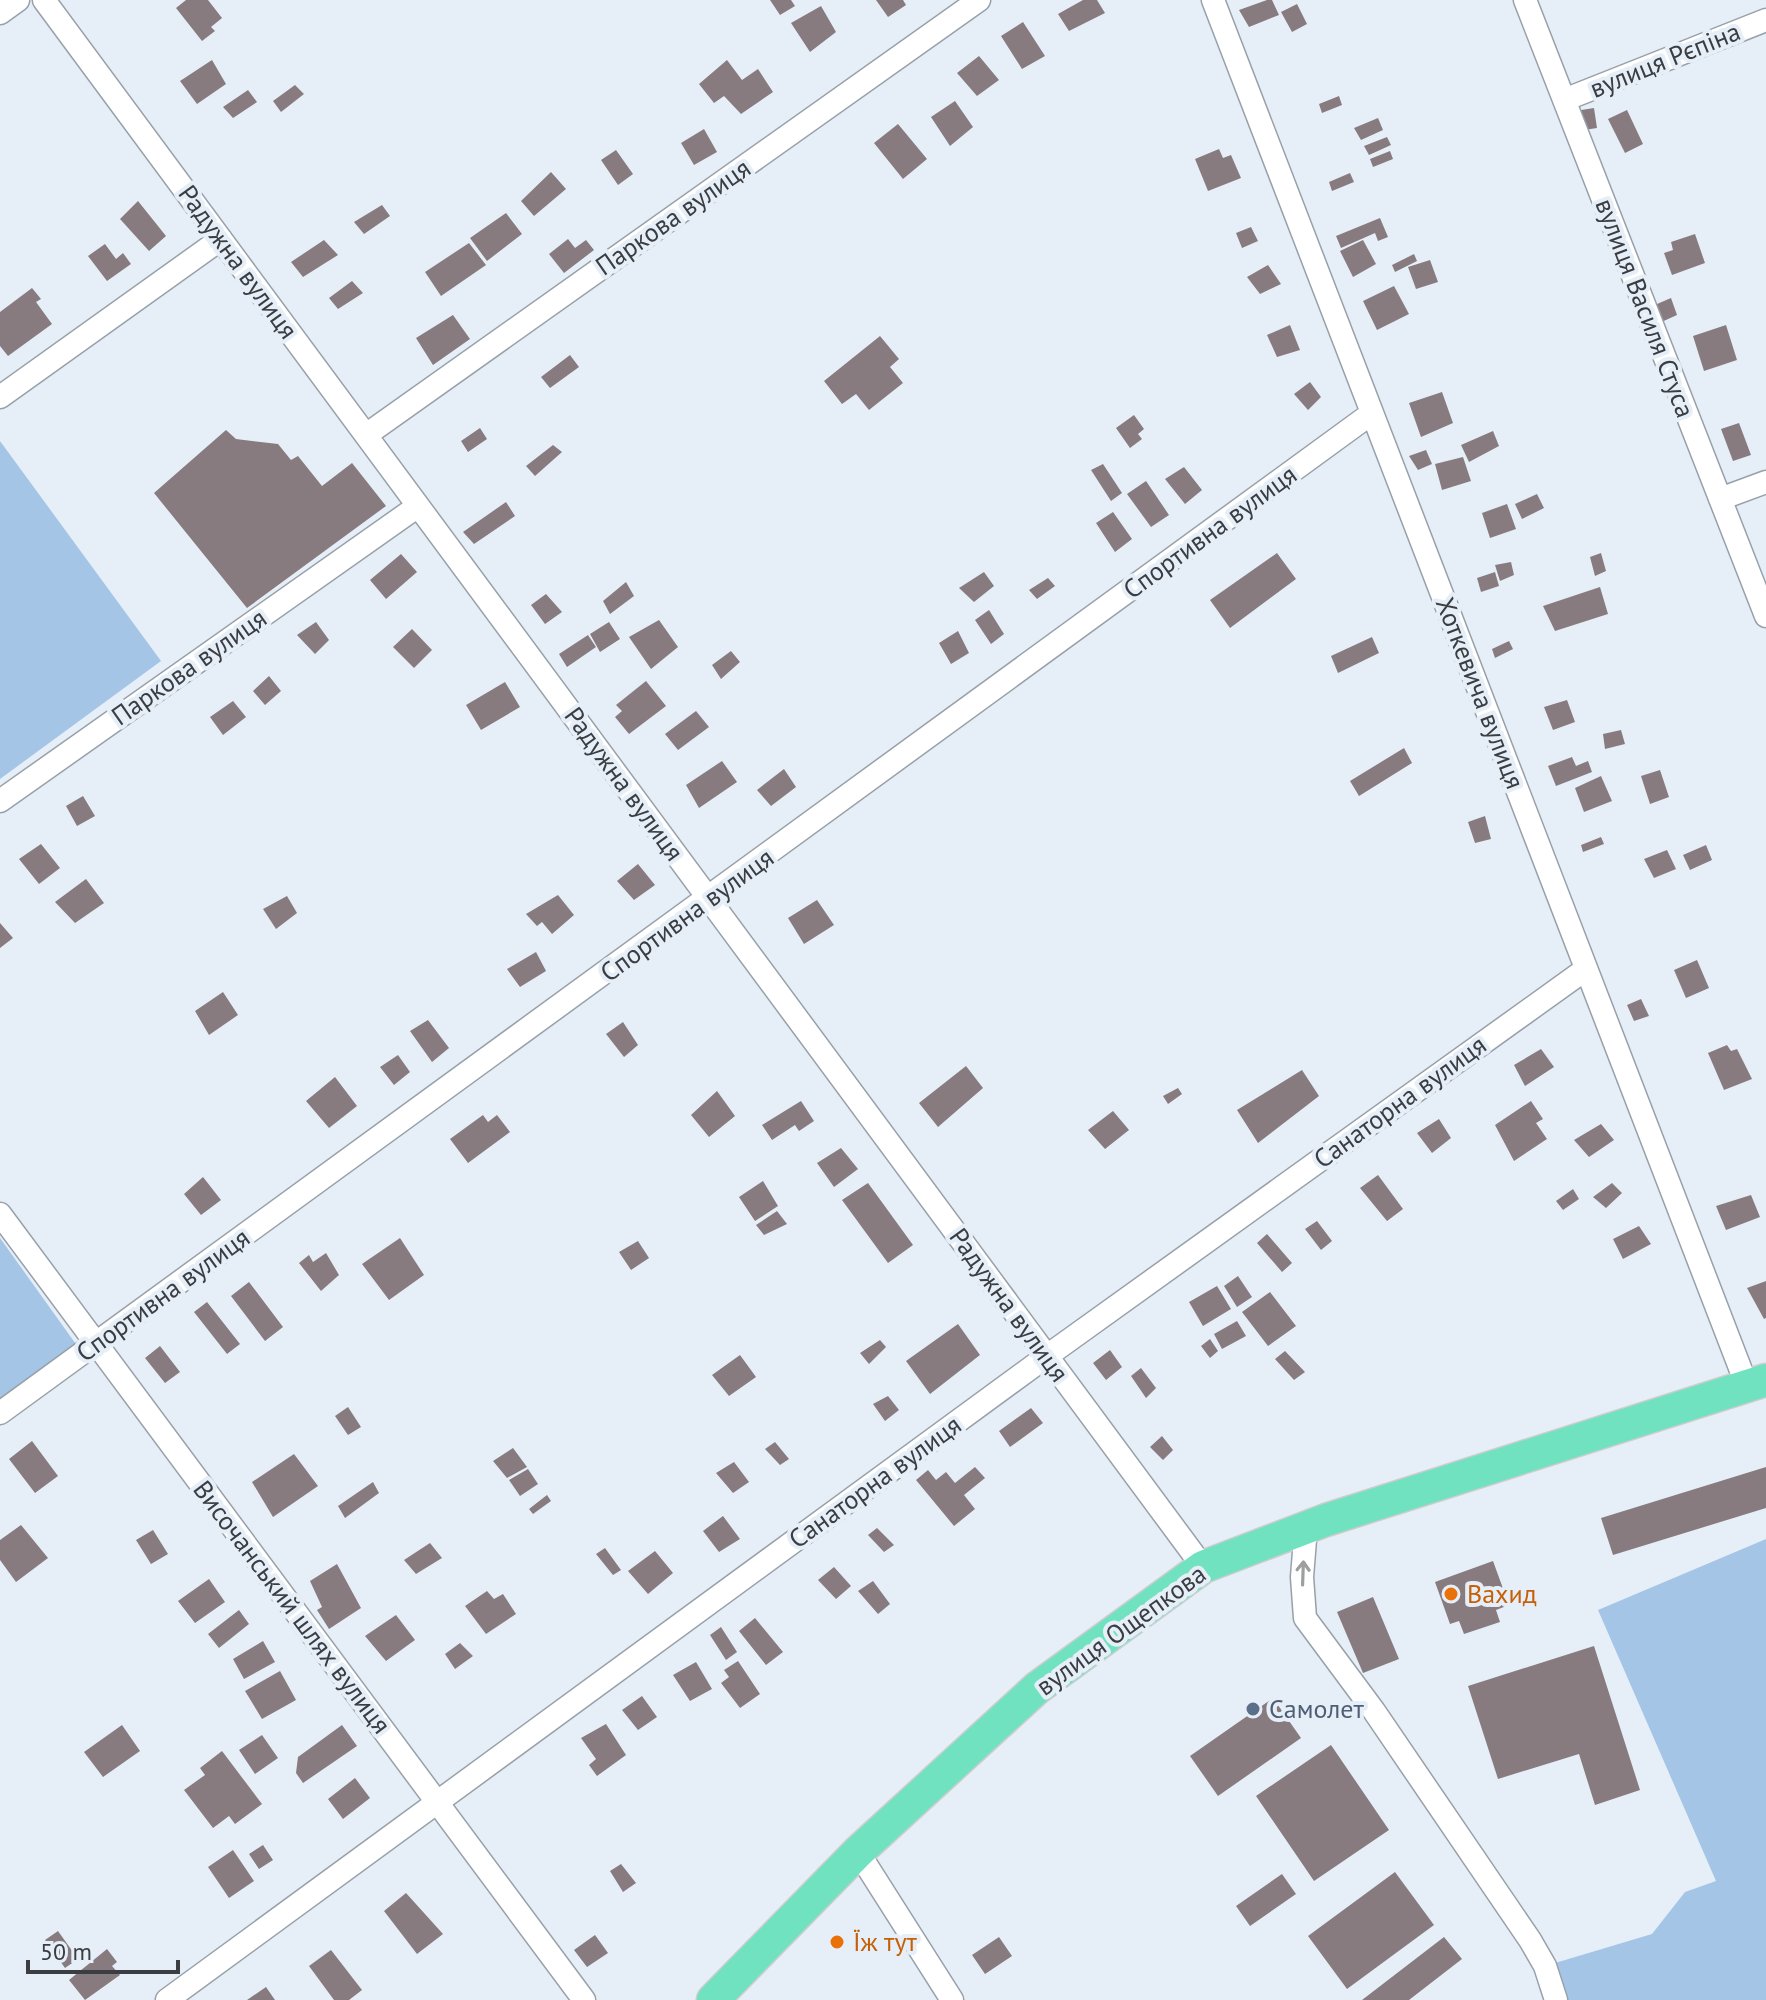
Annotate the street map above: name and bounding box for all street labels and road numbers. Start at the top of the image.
street label: вулиця Рєпіна [1585,14,1745,105]
street label: Паркова вулиця [589,151,757,282]
street label: Радужна вулиця [171,178,305,345]
street label: вулиця Василя Стуса [1588,194,1702,422]
street label: Спортивна вулиця [1117,458,1303,606]
street label: Хоткевича вулиця [1429,592,1532,793]
street label: Паркова вулиця [105,601,273,732]
street label: Радужна вулиця [557,700,691,867]
street label: Спортивна вулиця [594,841,780,989]
street label: Санаторна вулиця [1307,1028,1492,1175]
street label: Спортивна вулиця [70,1221,256,1369]
street label: Радужна вулиця [942,1221,1076,1388]
street label: Санаторна вулиця [782,1408,967,1555]
street label: Височанський шлях вулиця [186,1474,398,1740]
street label: вулиця Ощепкова [1029,1557,1212,1702]

